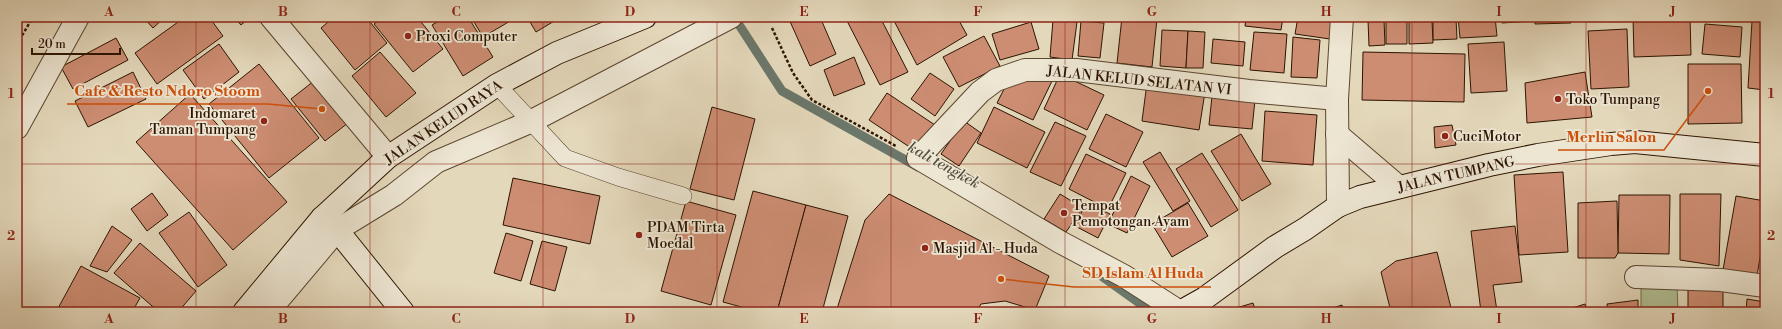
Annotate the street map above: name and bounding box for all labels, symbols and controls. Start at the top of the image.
text: A [103,4,114,20]
text: B [278,4,288,20]
text: C [451,4,461,20]
text: D [625,4,635,20]
text: E [799,4,809,20]
text: F [973,4,983,20]
text: G [1147,4,1158,20]
text: H [1321,4,1332,20]
text: I [1496,4,1502,20]
text: J [1668,4,1676,20]
place label: Proxi Computer [416,28,517,46]
scale bar [32,30,120,56]
marker: Proxi Computer [403,31,413,41]
text: 20 m [38,37,66,52]
street label: JALAN KELUD SELATAN VI [1045,62,1233,100]
street label: JALAN KELUD RAYA [380,76,506,170]
callout: Cafe & Resto Ndoro Stoom [67,77,268,104]
text: Cafe & Resto Ndoro Stoom [74,82,260,101]
text: 1 [8,86,15,102]
text: 1 [1768,86,1775,102]
place label: Toko Tumpang [1566,91,1661,109]
marker: Toko Tumpang [1553,94,1563,104]
place label: Indomaret Taman Tumpang [150,105,257,139]
marker: Indomaret Taman Tumpang [259,116,269,126]
callout: Merlin Salon [1558,123,1664,150]
place label: CuciMotor [1453,128,1521,146]
text: Merlin Salon [1566,128,1657,147]
marker: CuciMotor [1440,131,1450,141]
water label: kali tengkek [904,138,983,193]
street label: JALAN TUMPANG [1395,153,1517,197]
place label: Tempat Pemotongan Ayam [1072,197,1189,231]
marker: Tempat Pemotongan Ayam [1059,208,1069,218]
place label: PDAM Tirta Moedal [647,219,726,253]
text: 2 [7,228,15,244]
text: 2 [1767,228,1775,244]
marker: PDAM Tirta Moedal [634,230,644,240]
place label: Masjid Al - Huda [933,240,1039,258]
marker: Masjid Al - Huda [920,243,930,253]
callout: SD Islam Al Huda [1074,260,1211,287]
text: SD Islam Al Huda [1082,264,1205,283]
text: A [103,311,114,327]
text: B [278,311,288,327]
text: C [451,311,461,327]
text: D [625,311,635,327]
text: E [799,311,809,327]
text: F [973,311,983,327]
text: G [1147,311,1158,327]
text: H [1321,311,1332,327]
text: I [1496,311,1502,327]
text: J [1668,311,1676,327]

